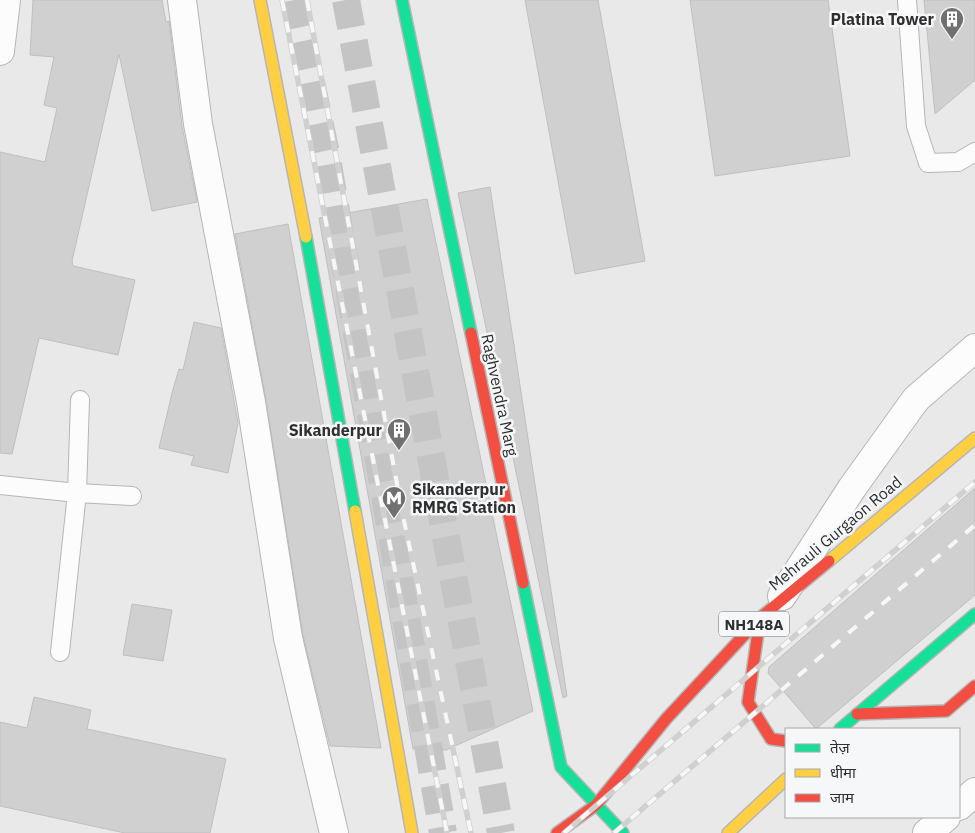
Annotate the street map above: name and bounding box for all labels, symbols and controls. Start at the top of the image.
building icon: Platina Tower [939,6,965,40]
place label: Platina Tower [831,9,935,29]
street label: Raghvendra Marg [477,332,523,459]
building icon: Sikanderpur [386,417,412,451]
place label: Sikanderpur [289,420,383,440]
street label: Mehrauli Gurgaon Road [764,471,906,595]
place label: Sikanderpur RMRG Station [412,479,516,517]
metro station icon: Sikanderpur RMRG Station [381,485,407,519]
road number: NH148A [719,612,789,636]
legend [785,728,960,818]
text: तेज़ [830,738,851,757]
text: धीमा [830,763,857,782]
text: जाम [830,788,855,807]

